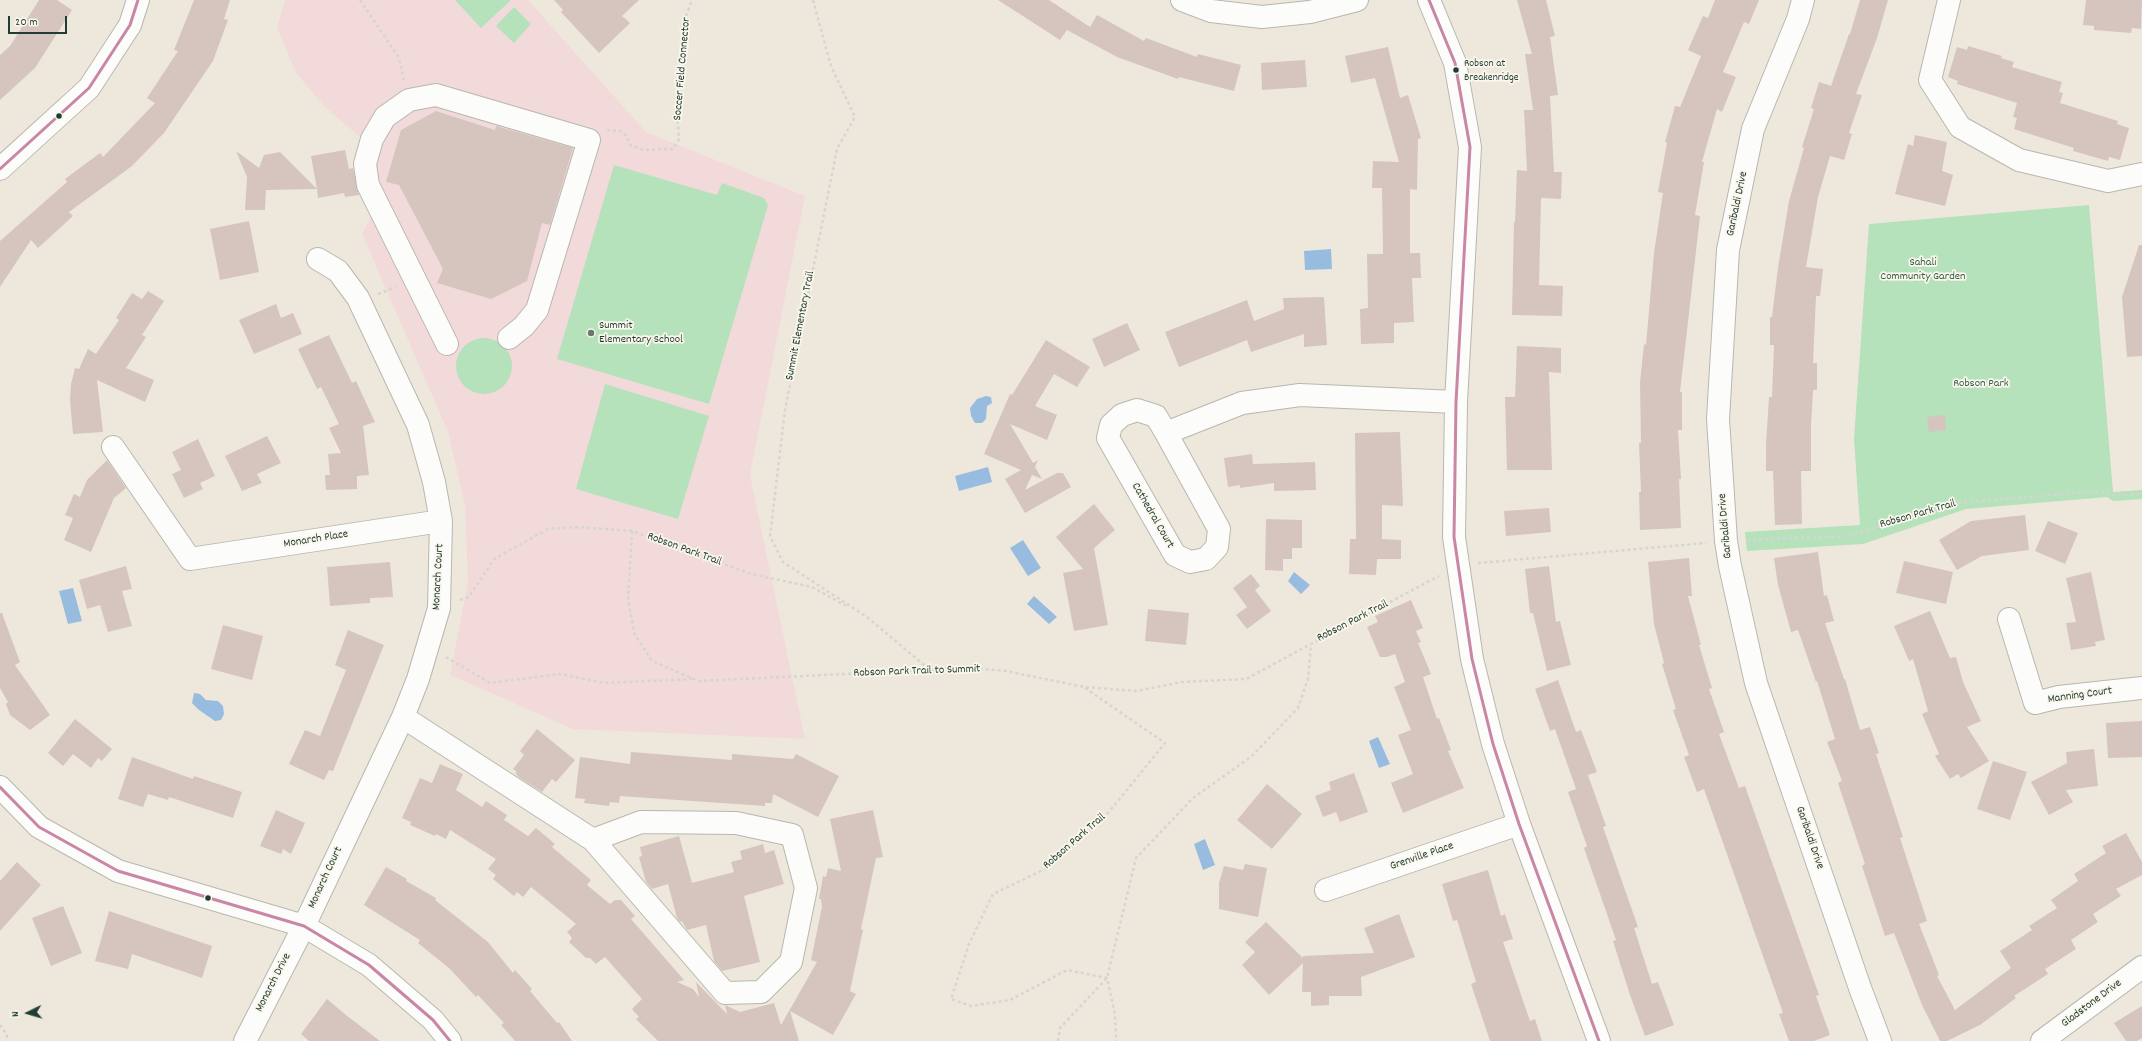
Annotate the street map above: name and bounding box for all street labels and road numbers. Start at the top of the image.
street label: Soccer Field Connector [671,17,695,121]
street label: Garibaldi Drive [1724,170,1752,238]
street label: Summit Elementary Trail [783,270,819,382]
street label: Cathedral Court [1127,481,1177,551]
street label: Garibaldi Drive [1716,493,1736,559]
street label: Robson Park Trail [1878,497,1958,533]
street label: Monarch Place [283,528,349,552]
street label: Robson Park Trail [645,530,723,570]
street label: Monarch Court [430,543,448,611]
street label: Robson Park Trail [1315,598,1391,646]
street label: Robson Park Trail to Summit [853,663,981,681]
street label: Manning Court [2047,684,2113,708]
street label: Garibaldi Drive [1791,805,1827,871]
street label: Robson Park Trail [1041,811,1109,873]
street label: Grenville Place [1388,839,1456,875]
street label: Monarch Court [305,845,347,911]
street label: Monarch Drive [253,951,295,1015]
street label: Gladstone Drive [2059,977,2125,1031]

